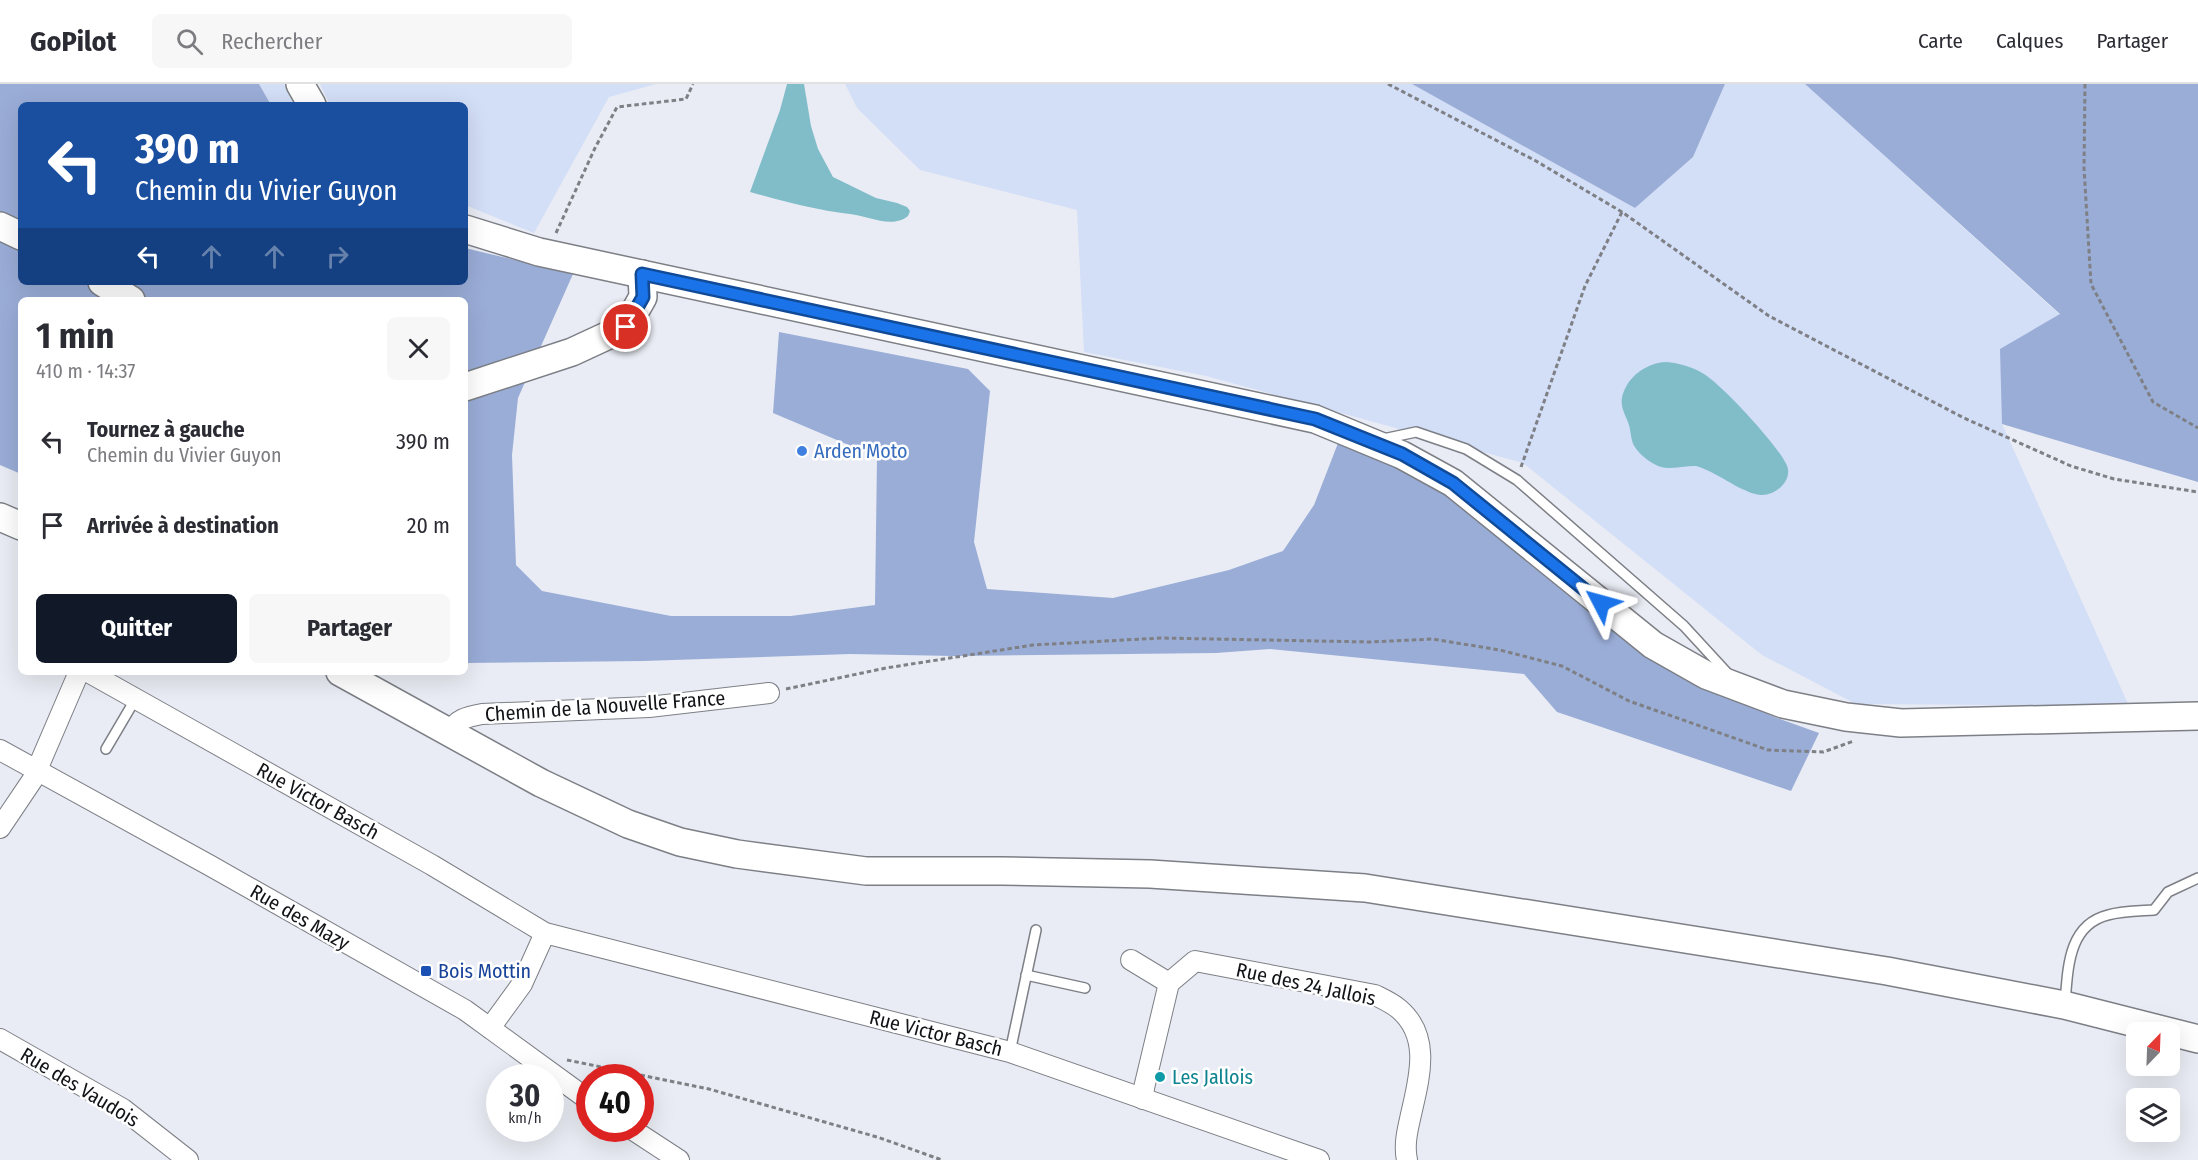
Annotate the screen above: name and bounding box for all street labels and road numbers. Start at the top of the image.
street label: Chemin de la Nouvelle France [484,686,726,726]
street label: Rue Victor Basch [253,757,383,845]
street label: Rue des Mazy [246,879,354,955]
street label: Rue des 24 Jallois [1234,957,1378,1011]
street label: Rue Victor Basch [867,1005,1005,1061]
street label: Rue des Vaudois [16,1042,144,1132]

